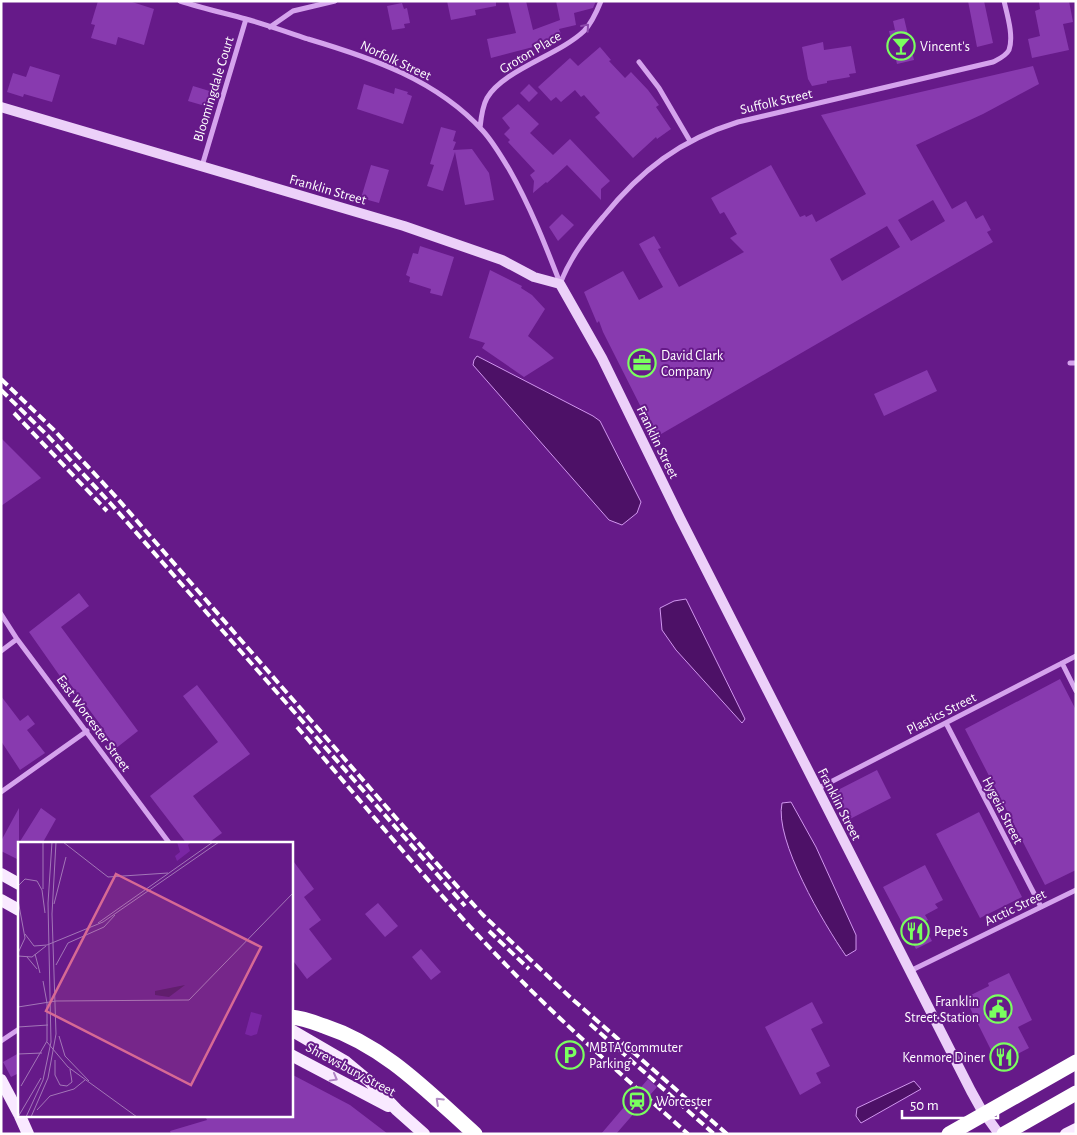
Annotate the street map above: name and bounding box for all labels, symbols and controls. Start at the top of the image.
one-way arrow [580,24,589,33]
street label: Groton Place [497,29,564,77]
bar icon: Vincent's [886,31,916,61]
street label: Bloomingdale Court [191,35,237,143]
street label: Norfolk Street [358,38,434,84]
place label: Vincent's [920,40,970,54]
street label: Suffolk Street [739,87,814,117]
street label: Franklin Street [288,172,368,208]
office icon: David Clark Company [627,348,657,378]
place label: David Clark Company [661,349,724,379]
street label: Franklin Street [633,404,681,482]
street label: East Worcester Street [54,673,133,775]
street label: Plastics Street [904,690,979,737]
street label: Franklin Street [815,766,864,843]
street label: Hygeia Street [979,775,1025,847]
inset map [18,842,292,1118]
street label: Arctic Street [983,887,1049,929]
restaurant icon: Pepe's [900,916,930,946]
place label: Pepe's [934,925,968,939]
public building icon: Franklin Street Station [983,994,1013,1024]
place label: Franklin Street Station [904,995,979,1025]
street label: Shrewsbury Street [303,1040,398,1100]
parking icon: MBTA Commuter Parking [555,1040,585,1070]
place label: MBTA Commuter Parking [589,1041,683,1071]
restaurant icon: Kenmore Diner [989,1042,1019,1072]
place label: Kenmore Diner [902,1051,985,1065]
one-way arrow [329,1071,338,1081]
station icon: Worcester [622,1086,652,1116]
scale bar [902,1088,998,1120]
place label: Worcester [656,1095,712,1109]
one-way arrow [435,1098,444,1107]
text: 50 m [910,1098,939,1113]

